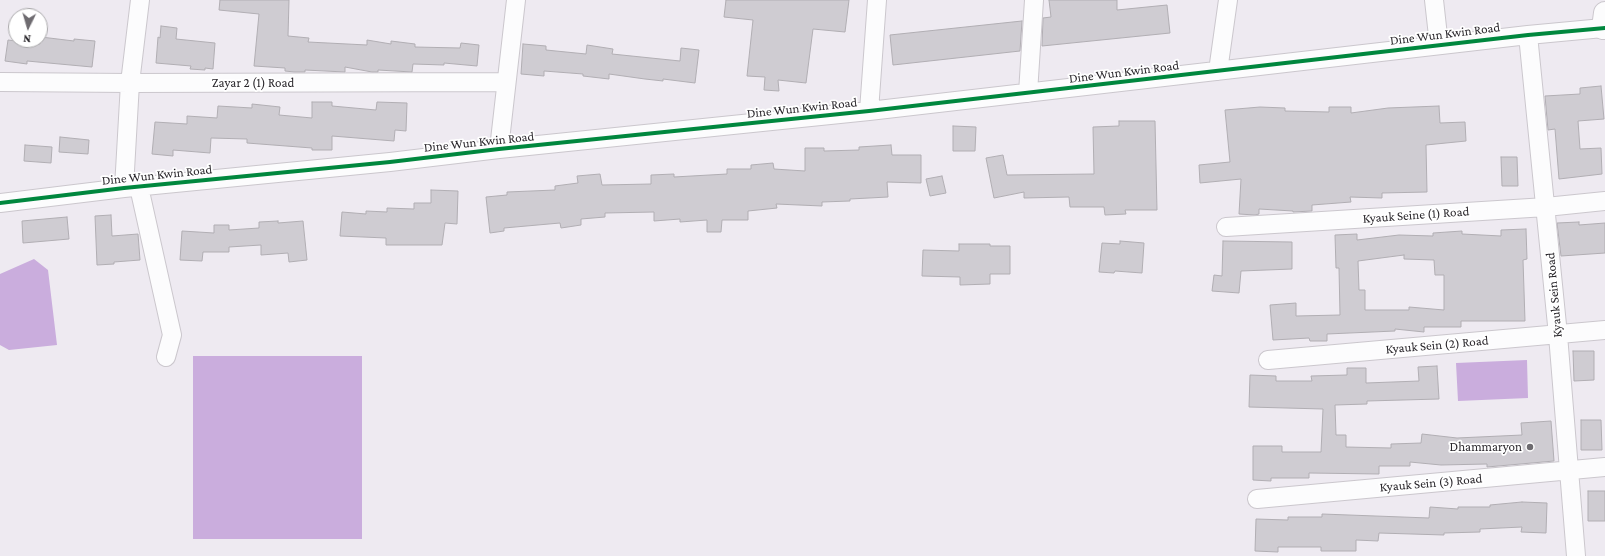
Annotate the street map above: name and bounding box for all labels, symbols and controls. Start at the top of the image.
north arrow [8,8,48,48]
street label: Dine Wun Kwin Road [1389,19,1501,49]
text: N [23,33,31,45]
street label: Dine Wun Kwin Road [1068,57,1180,87]
street label: Zayar 2 (1) Road [212,75,294,91]
street label: Dine Wun Kwin Road [746,94,858,122]
street label: Dine Wun Kwin Road [423,128,535,156]
street label: Dine Wun Kwin Road [101,161,213,189]
street label: Kyauk Seine (1) Road [1362,203,1470,227]
street label: Kyauk Sein Road [1543,252,1565,338]
street label: Kyauk Sein (2) Road [1385,333,1489,357]
place label: Dhammaryon [1449,439,1522,455]
marker: Dhammaryon [1525,442,1535,452]
street label: Kyauk Sein (3) Road [1379,471,1483,495]

